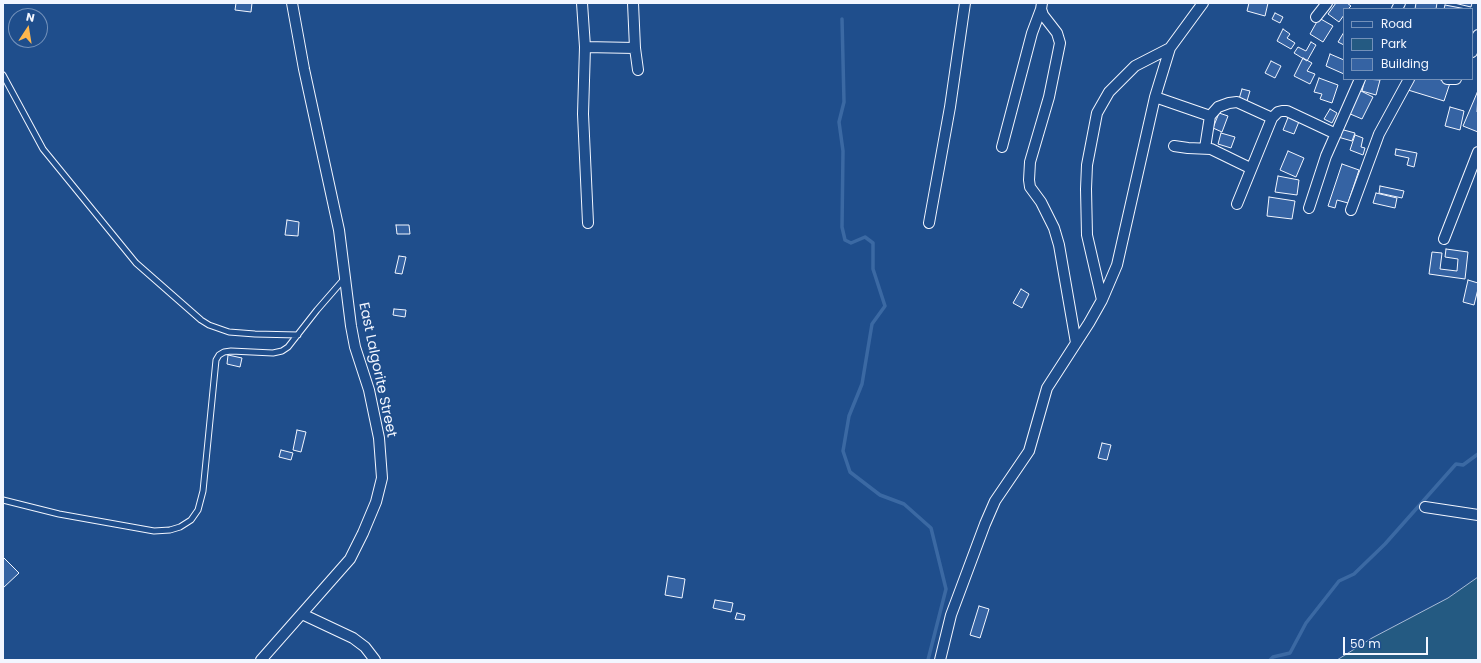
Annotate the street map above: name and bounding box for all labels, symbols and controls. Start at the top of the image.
north arrow [8,8,48,48]
legend [1343,8,1473,80]
text: N [25,9,36,26]
text: Road [1381,15,1412,32]
text: Park [1381,35,1407,52]
text: Building [1381,55,1429,72]
street label: East Lalgorite Street [355,301,399,439]
scale bar [1345,629,1430,655]
text: 50 m [1350,635,1381,652]

